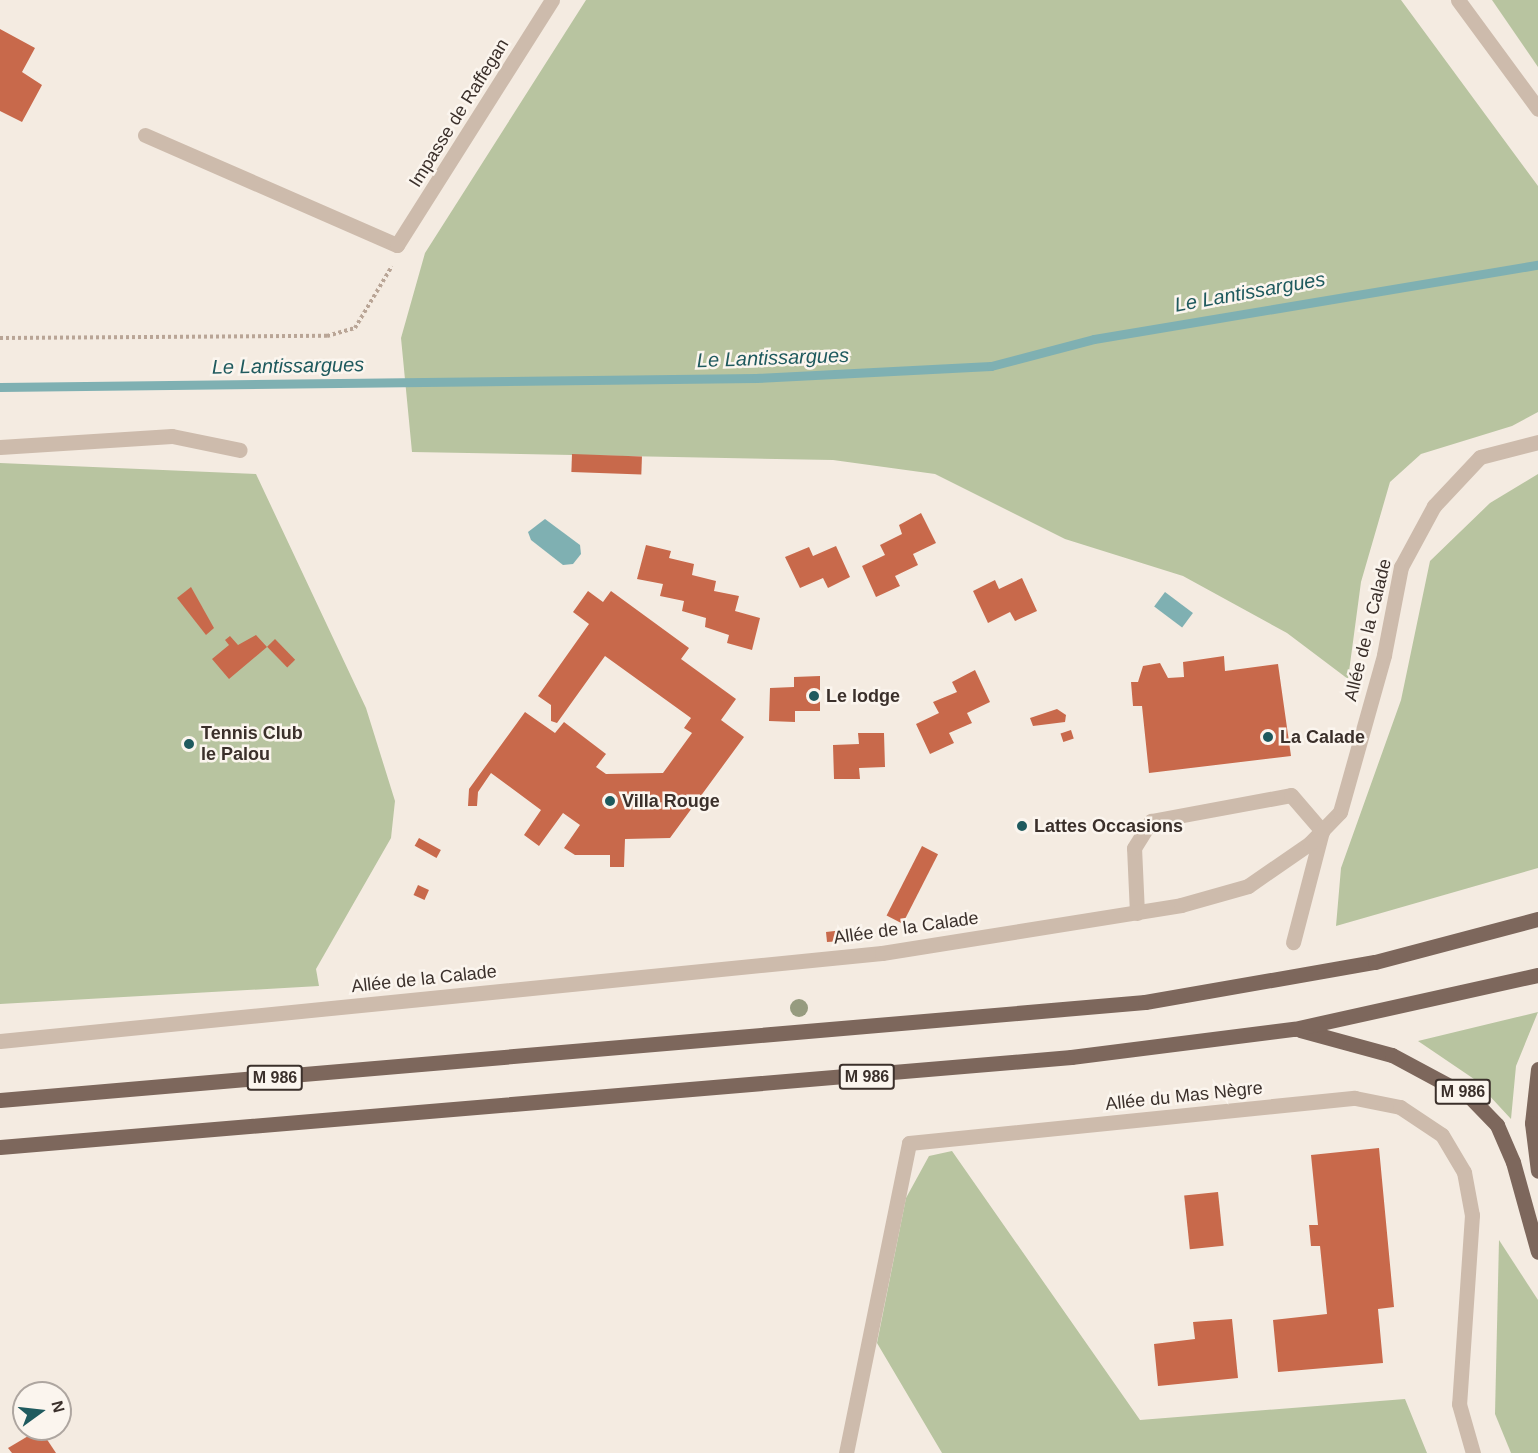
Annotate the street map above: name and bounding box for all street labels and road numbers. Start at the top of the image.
street label: Impasse de Raffegan [405,35,513,191]
street label: Allée de la Calade [1340,557,1396,703]
street label: Allée de la Calade [832,907,980,949]
street label: Allée de la Calade [350,961,498,997]
road number: M 986 [838,1064,896,1090]
road number: M 986 [246,1065,304,1091]
street label: Allée du Mas Nègre [1104,1077,1264,1115]
road number: M 986 [1434,1079,1492,1105]

